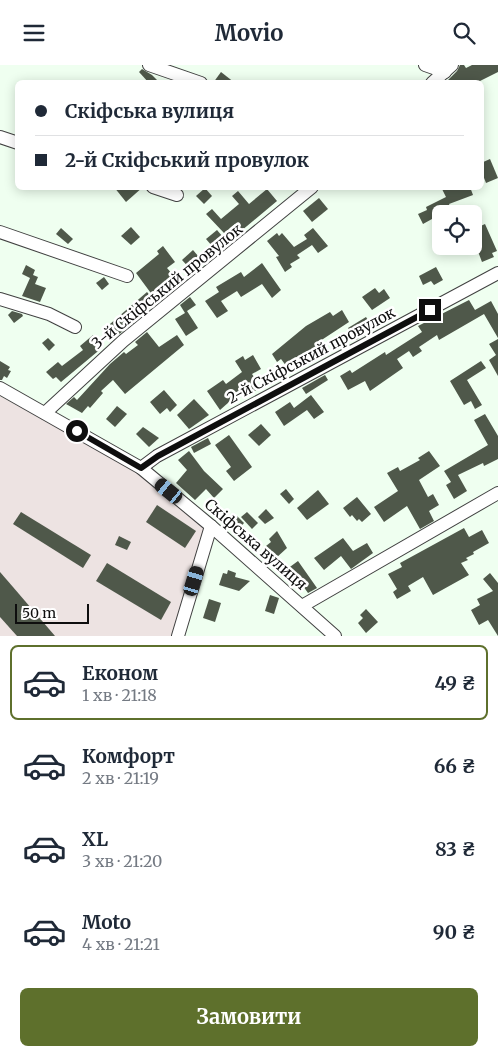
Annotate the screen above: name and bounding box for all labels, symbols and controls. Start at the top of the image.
icon: menu [20,19,48,47]
text: Movio [215,19,283,47]
icon: search [450,19,478,47]
text: Скіфська вулиця [65,99,234,123]
text: 2-й Скіфський провулок [65,148,309,172]
map controls [432,205,482,255]
button: locate [432,205,482,255]
street label: 3-й Скіфський провулок [88,219,247,353]
route end [419,299,441,321]
street label: 2-й Скіфський провулок [224,302,399,407]
route start [66,420,88,442]
car [152,476,185,506]
street label: Скіфська вулиця [201,494,311,594]
car [182,564,205,598]
scale bar [15,601,89,624]
text: 50 m [22,604,56,622]
icon: car [22,660,67,705]
text: Економ [82,661,158,685]
text: 49 ₴ [434,671,476,695]
text: 1 хв · 21:18 [82,685,157,705]
icon: car [22,743,67,788]
text: Комфорт [82,744,175,768]
text: 66 ₴ [434,754,476,778]
text: 2 хв · 21:19 [82,768,159,788]
icon: car [22,826,67,871]
text: XL [82,827,108,851]
text: 83 ₴ [435,837,476,861]
text: 3 хв · 21:20 [82,851,162,871]
icon: car [22,909,67,954]
text: Moto [82,910,131,934]
text: 90 ₴ [433,920,476,944]
text: 4 хв · 21:21 [82,934,160,954]
button: Замовити [20,988,478,1046]

